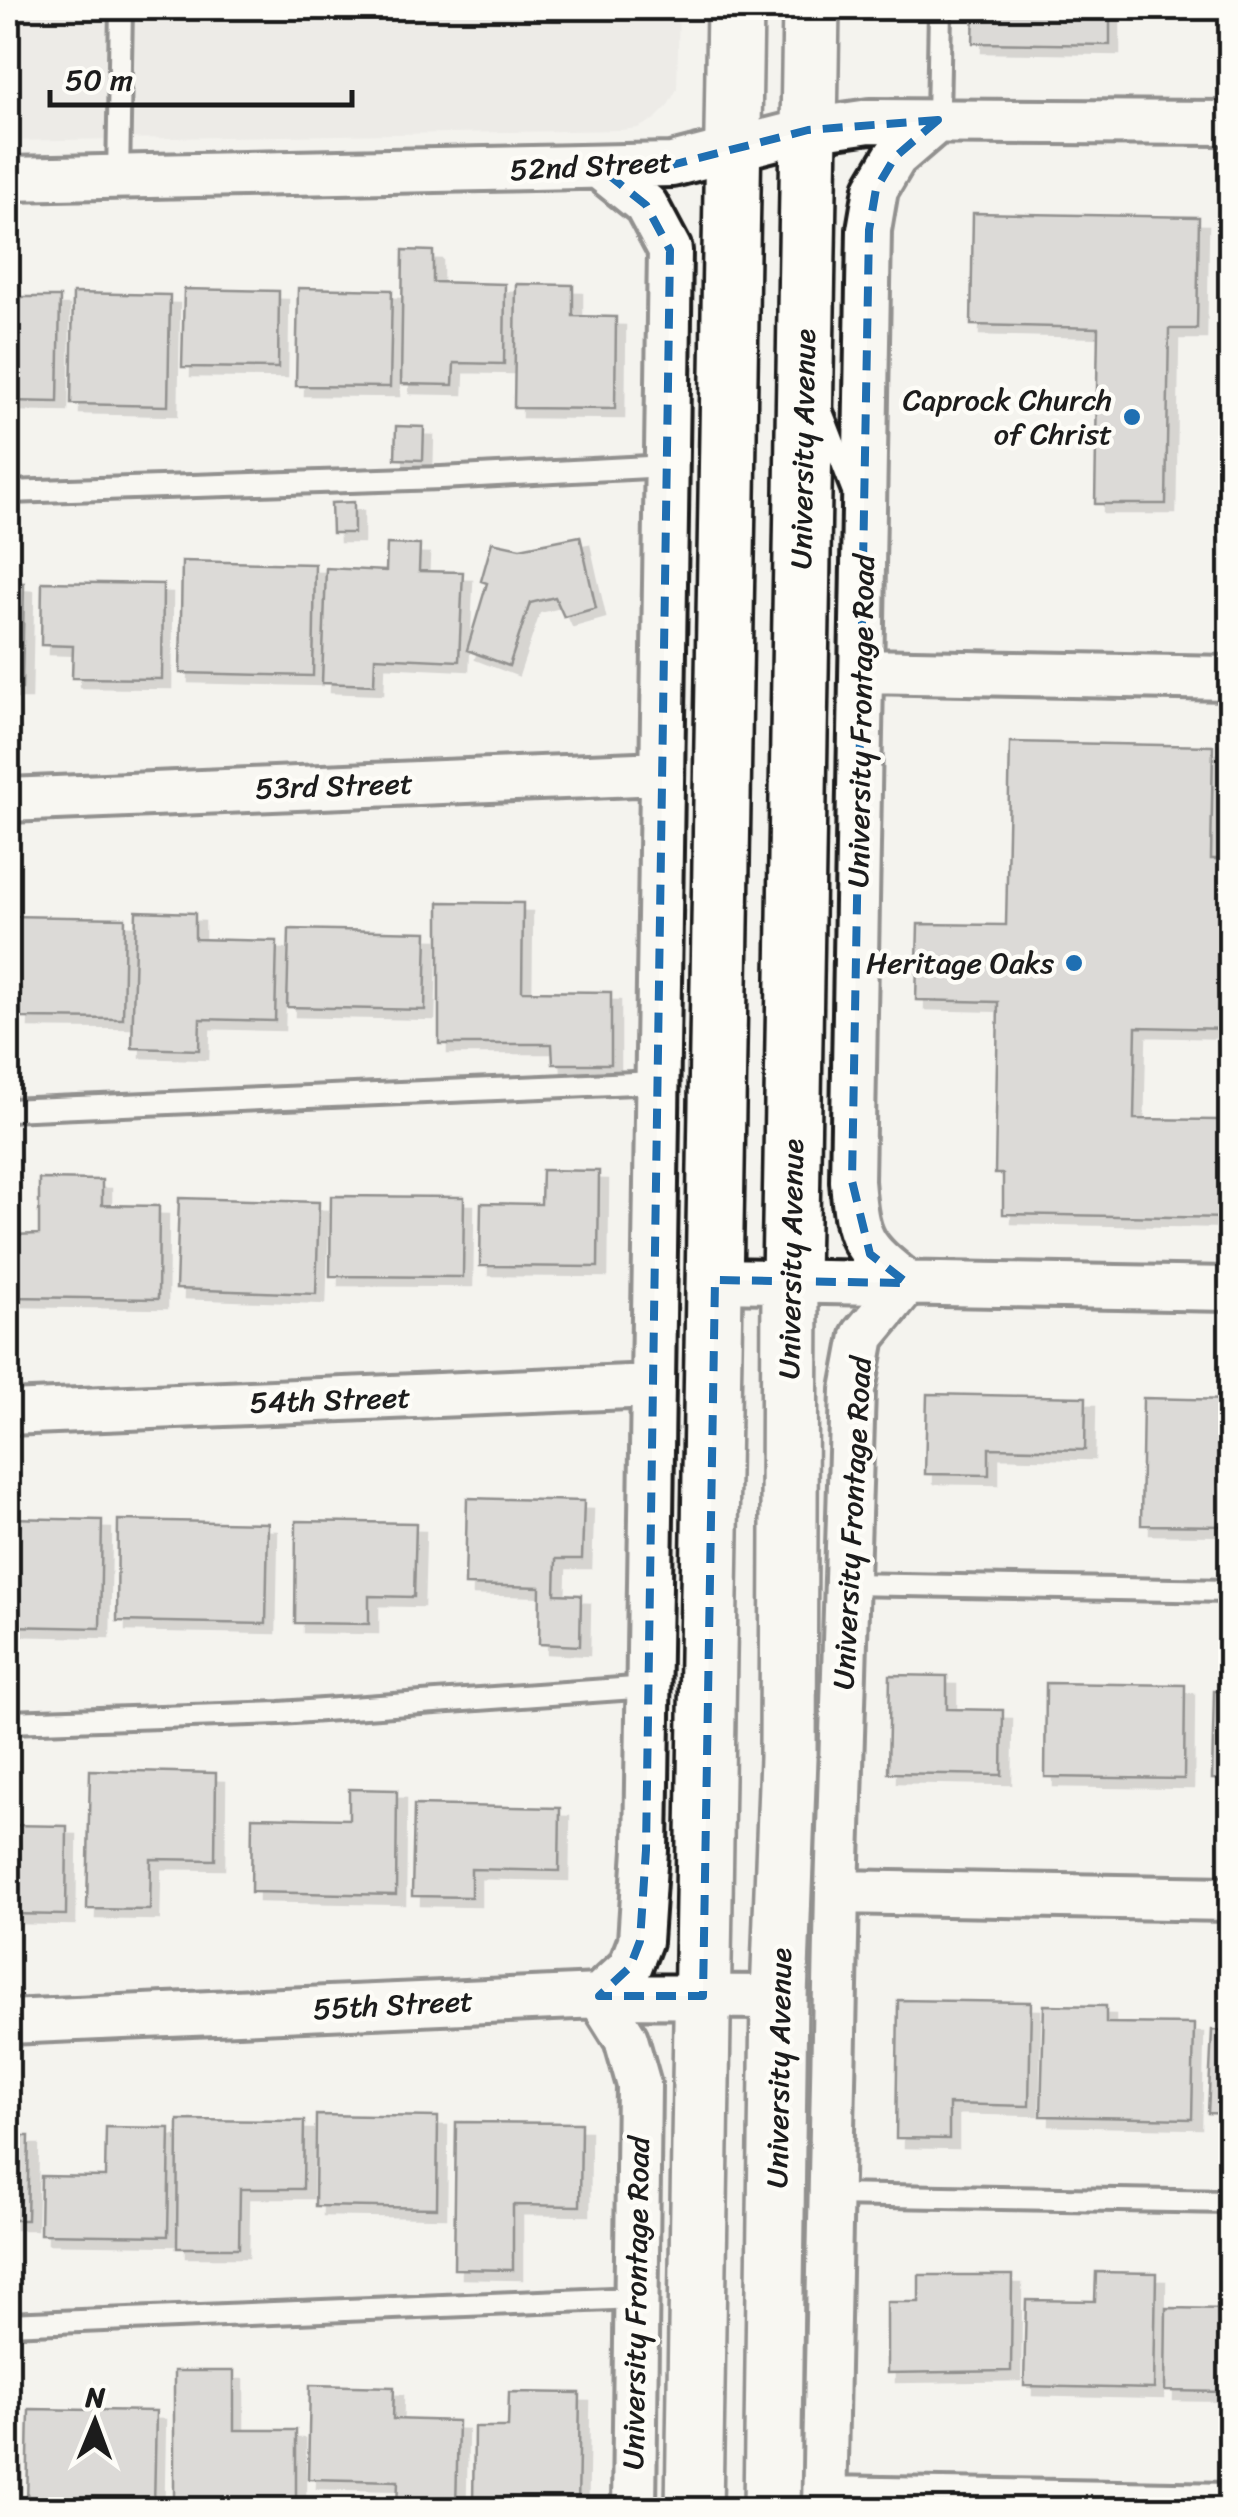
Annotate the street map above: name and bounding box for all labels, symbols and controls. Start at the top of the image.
scale bar [50,45,352,107]
text: 50 m [65,53,133,107]
street label: 52nd Street [508,135,674,197]
street label: University Avenue [774,329,832,569]
place label: Caprock Church of Christ [903,373,1112,461]
marker: Caprock Church of Christ [1121,406,1143,428]
street label: University Frontage Road [831,552,891,888]
street label: 53rd Street [254,756,414,816]
place label: Heritage Oaks [866,936,1054,990]
marker: Heritage Oaks [1063,952,1085,974]
street label: University Avenue [762,1139,820,1379]
street label: University Frontage Road [816,1353,888,1691]
street label: 54th Street [249,1370,411,1430]
street label: University Avenue [750,1948,808,2188]
street label: 55th Street [311,1974,475,2036]
street label: University Frontage Road [606,2134,666,2470]
north arrow [45,2372,145,2472]
text: N [84,2373,106,2422]

